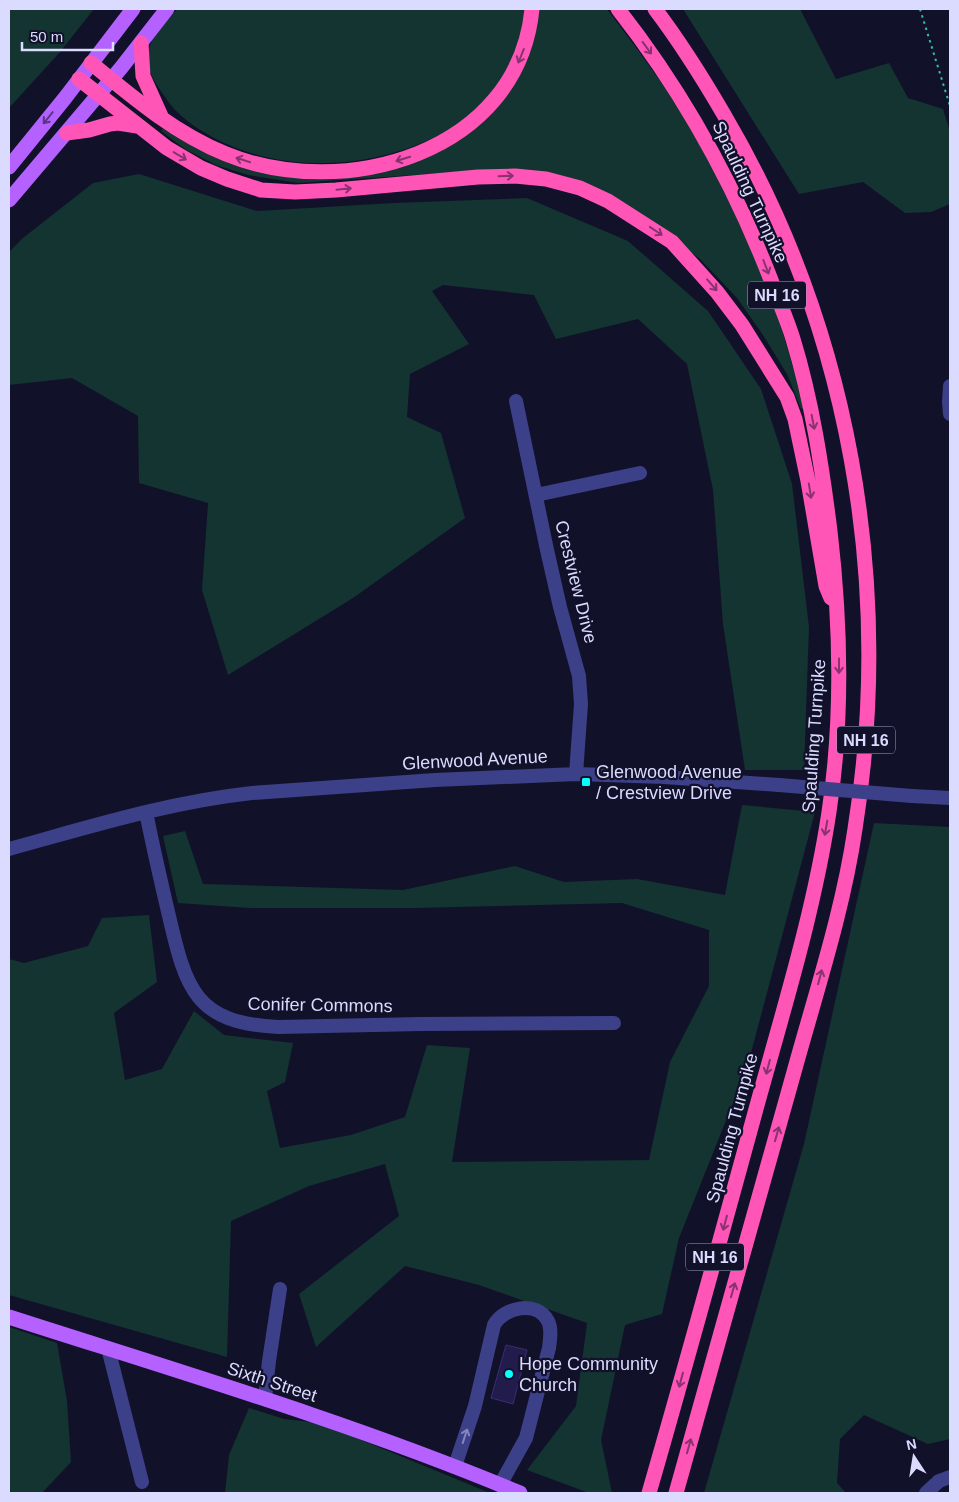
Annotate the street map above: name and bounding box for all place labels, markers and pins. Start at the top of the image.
place label: Glenwood Avenue / Crestview Drive [596,762,742,803]
marker: Glenwood Avenue / Crestview Drive [580,776,592,788]
place label: Hope Community Church [519,1354,658,1395]
marker: Hope Community Church [503,1368,515,1380]

